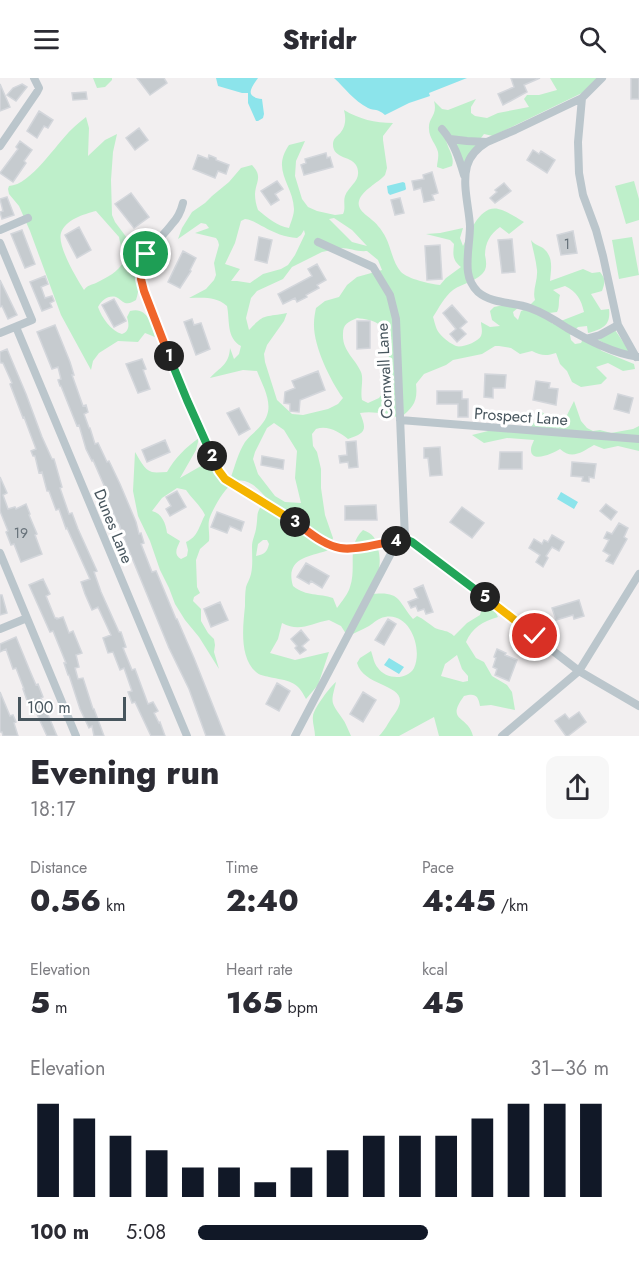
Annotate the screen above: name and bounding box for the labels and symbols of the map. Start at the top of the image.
pin [120,228,171,279]
house number: 1 [564,234,570,254]
street label: Cornwall Lane [371,323,398,419]
pin: 1 [154,341,184,371]
street label: Prospect Lane [473,402,569,431]
pin: 2 [197,441,227,471]
street label: Dunes Lane [88,485,139,567]
pin: 3 [280,507,310,537]
house number: 19 [14,523,28,543]
pin: 4 [381,526,411,556]
pin: 5 [470,582,500,612]
pin [509,610,560,661]
scale bar [18,694,126,722]

